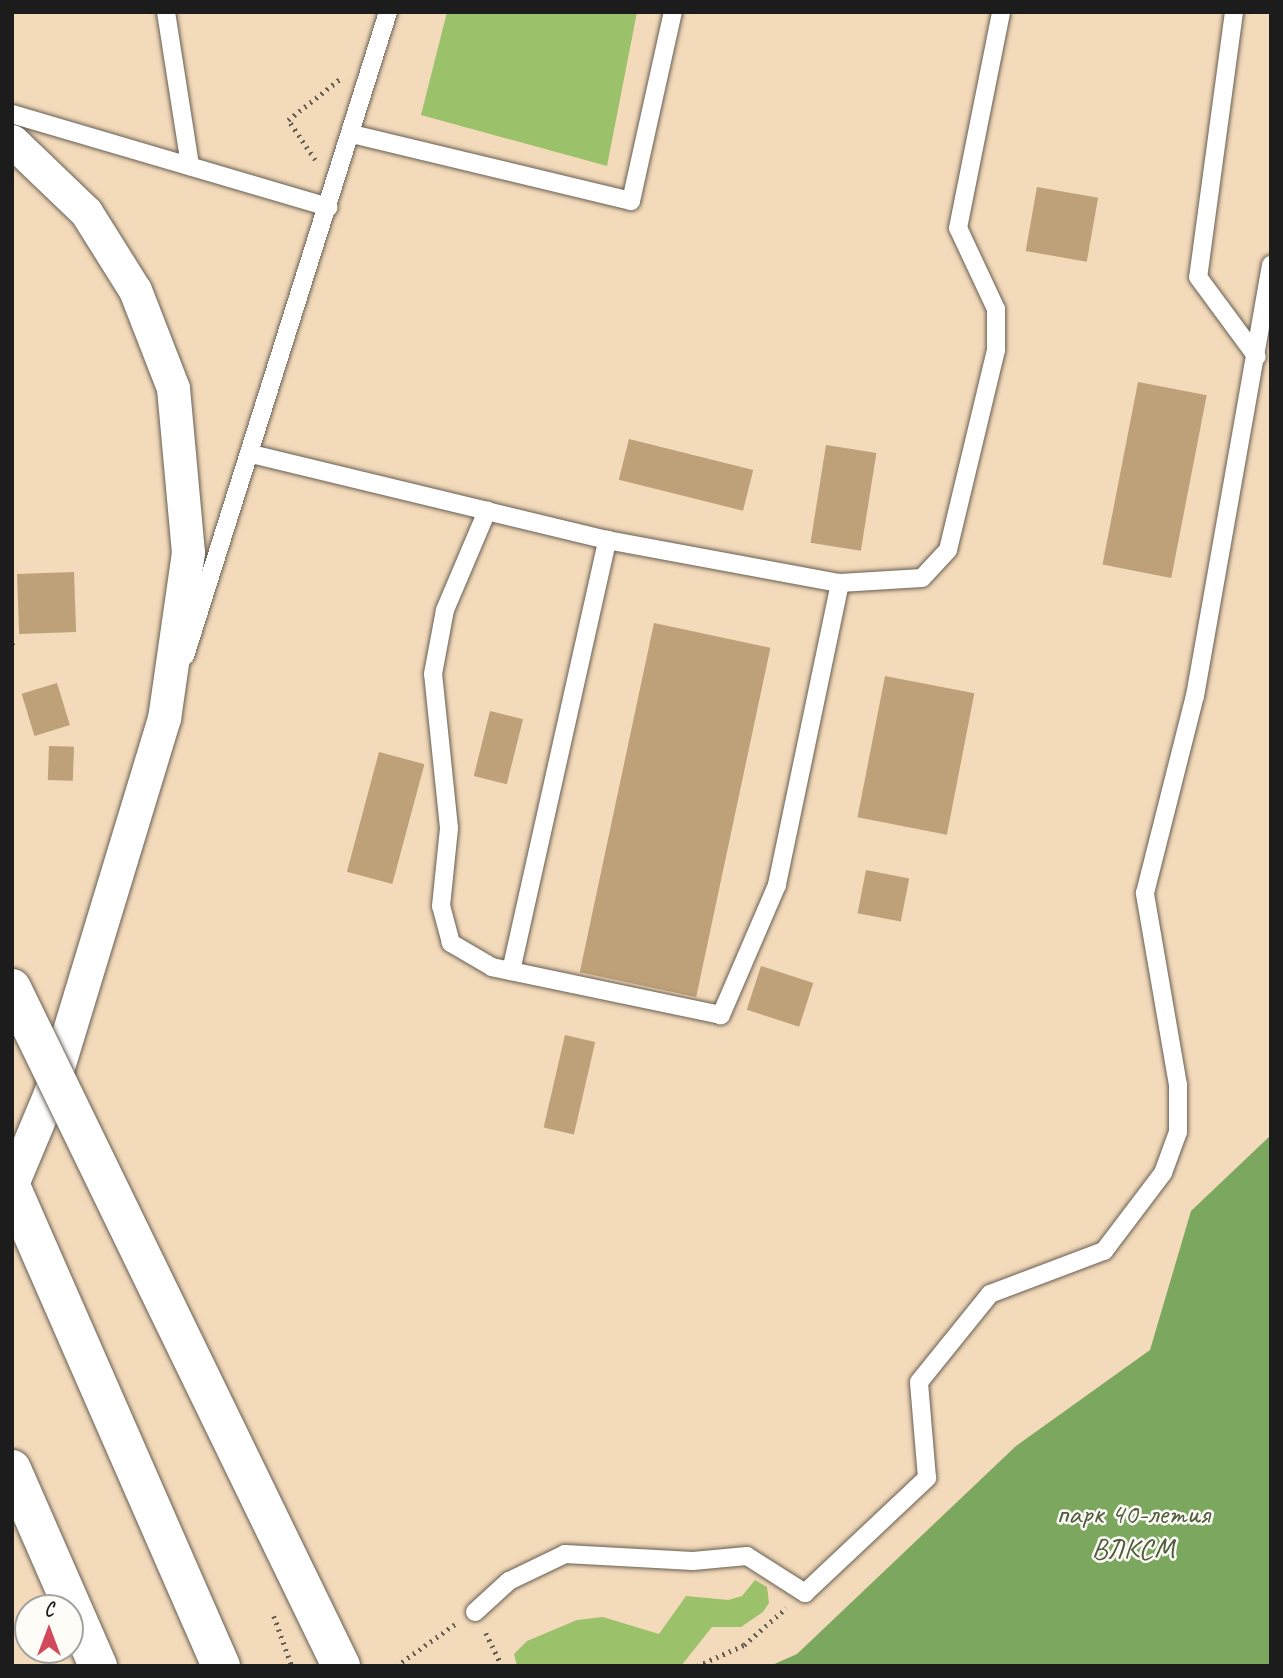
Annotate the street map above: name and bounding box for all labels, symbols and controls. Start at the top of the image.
park label: парк 40-летия ВЛКСМ [1056,1495,1210,1566]
north arrow [14,1594,84,1664]
text: С [44,1598,54,1622]

